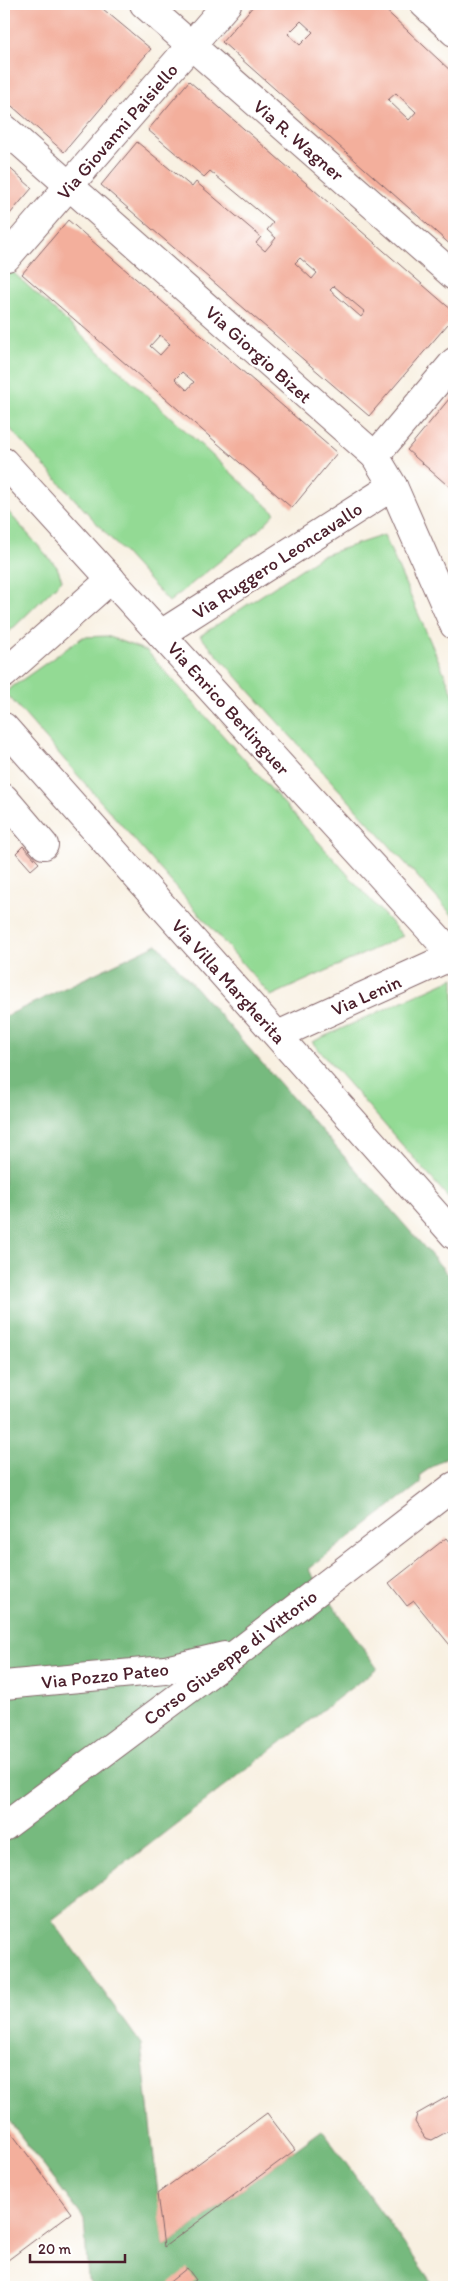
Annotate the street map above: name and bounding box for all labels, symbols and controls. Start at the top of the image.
street label: Via Giovanni Paisiello [52,58,183,204]
street label: Via R. Wagner [248,95,349,186]
street label: Via Giorgio Bizet [201,301,317,408]
street label: Via Ruggero Leoncavallo [188,497,367,624]
street label: Via Enrico Berlinguer [163,637,295,781]
street label: Via Villa Margherita [167,914,291,1048]
street label: Via Lenin [328,970,405,1021]
street label: Corso Giuseppe di Vittorio [139,1585,322,1730]
street label: Via Pozzo Pateo [40,1657,170,1694]
scale bar [30,2231,125,2263]
text: 20 m [38,2240,72,2258]

